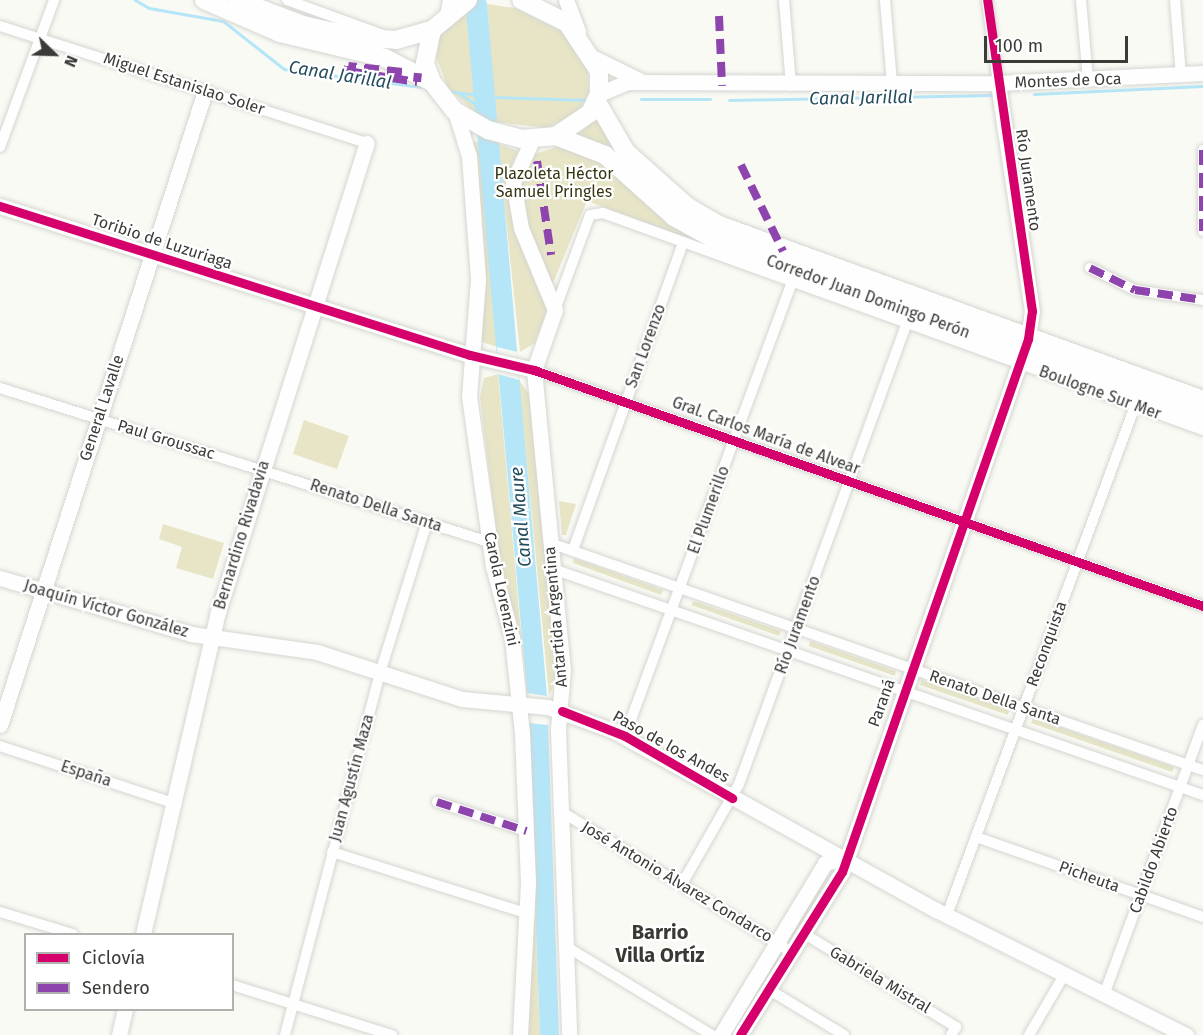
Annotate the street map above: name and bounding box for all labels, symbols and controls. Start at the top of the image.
north arrow [24,24,84,84]
scale bar [987,24,1131,62]
text: 100 m [995,35,1043,57]
street label: Miguel Estanislao Soler [101,49,267,119]
text: N [60,53,82,70]
water label: Canal Jarillal [287,56,393,94]
street label: Montes de Oca [1014,70,1122,92]
water label: Canal Jarillal [809,86,913,110]
street label: Río Juramento [1011,128,1045,232]
park label: Plazoleta Héctor Samuel Pringles [495,164,613,202]
street label: Toribio de Luzuriaga [89,210,235,274]
street label: Corredor Juan Domingo Perón [764,251,972,343]
street label: San Lorenzo [622,301,670,391]
street label: General Lavalle [76,353,128,463]
street label: Boulogne Sur Mer [1036,362,1164,424]
street label: Gral. Carlos María de Alvear [669,393,863,479]
street label: Paul Groussac [115,416,217,464]
street label: Bernardino Rivadavia [210,458,274,612]
street label: El Plumerillo [684,463,734,557]
water label: Canal Maure [506,466,536,568]
street label: Renato Della Santa [308,476,444,536]
street label: Carola Lorenzini [480,530,522,648]
street label: Antartida Argentina [540,546,572,688]
street label: Río Juramento [771,573,825,677]
street label: Joaquín Víctor González [21,576,191,642]
street label: Reconquista [1023,599,1071,689]
street label: Renato Della Santa [927,666,1063,730]
street label: Paraná [865,676,899,730]
street label: Paso de los Andes [609,707,733,787]
street label: Juan Agustín Maza [326,712,378,844]
street label: España [58,757,114,791]
street label: Cabildo Abierto [1126,804,1182,916]
street label: José Antonio Álvarez Condarco [578,817,776,947]
street label: Picheuta [1056,857,1122,897]
district label: Barrio Villa Ortíz [616,920,704,967]
legend [24,933,234,1011]
street label: Gabriela Mistral [826,942,934,1018]
text: Ciclovía [82,947,145,969]
text: Sendero [82,977,150,999]

